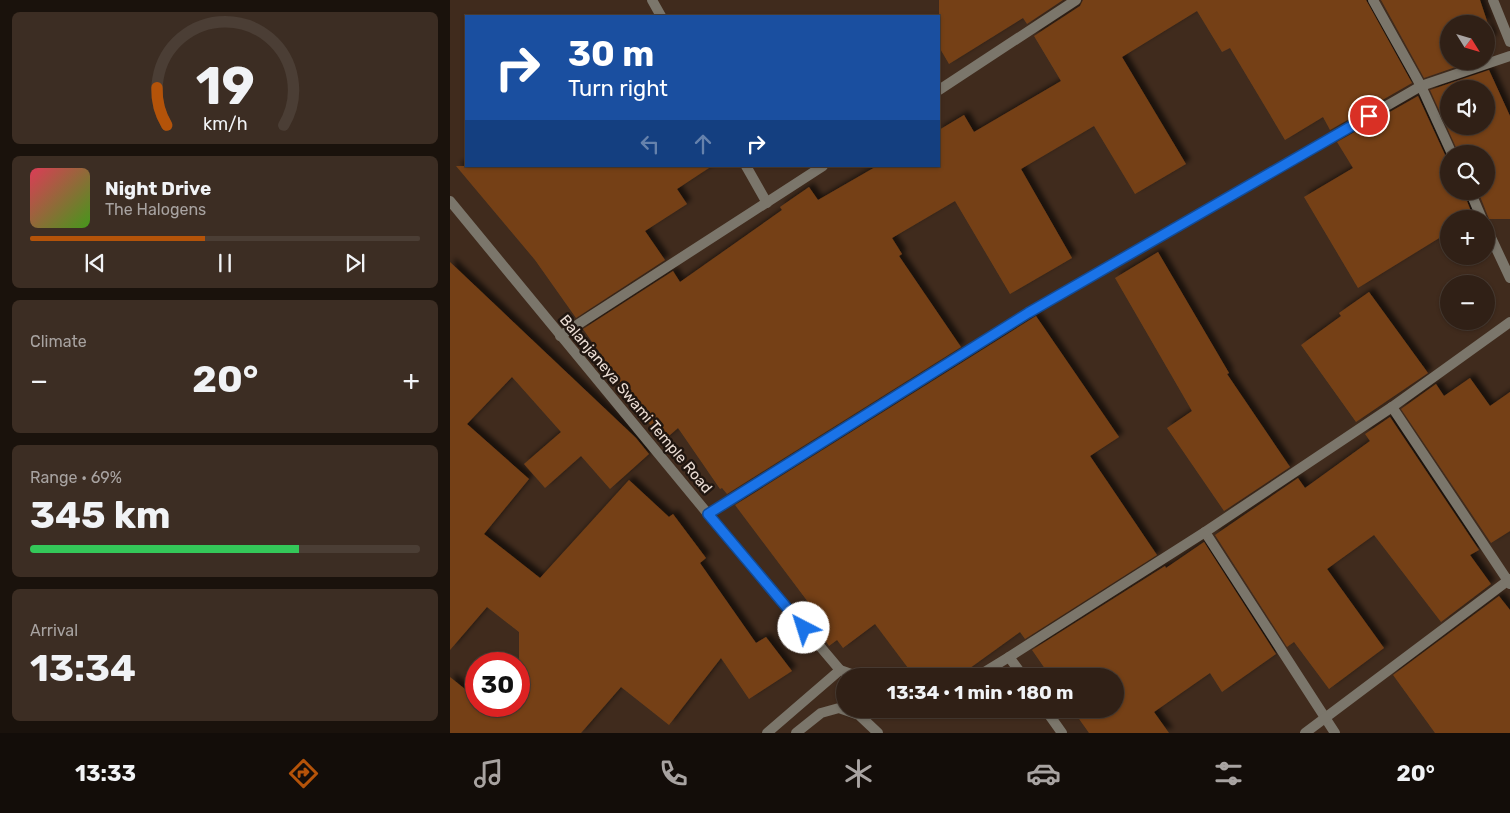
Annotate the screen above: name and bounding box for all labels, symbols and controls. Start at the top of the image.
north arrow [1440,15,1495,70]
map controls [1440,15,1495,330]
text: 30 m [568,33,654,75]
icon: right [485,35,550,100]
text: 19 [195,55,255,117]
text: Turn right [568,75,668,102]
button: sound [1440,80,1495,135]
pin [1348,95,1390,137]
icon: arrive [1355,102,1383,130]
text: km/h [203,113,247,134]
icon: left [636,130,664,158]
icon: ahead [689,130,717,158]
icon: right [742,130,770,158]
button: search [1440,145,1495,200]
text: Night Drive [105,177,211,200]
text: The Halogens [105,200,206,219]
button: + [1440,210,1495,265]
icon: previous [81,249,109,277]
icon: pause [211,249,239,277]
icon: next [341,249,369,277]
button: − [1440,275,1495,330]
street label: Balanjaneya Swami Temple Road [556,311,716,497]
text: Climate [30,332,87,351]
text: 20° [192,356,258,402]
text: − [30,364,48,397]
text: + [403,364,420,397]
text: Range · 69% [30,468,122,487]
text: 345 km [30,492,171,538]
position arrow [777,601,829,653]
text: Arrival [30,621,78,640]
text: 13:34 [30,645,136,691]
speed limit sign: 30 [465,652,530,717]
text: 13:34 · 1 min · 180 m [887,681,1073,704]
icon: directions [286,756,321,791]
icon: music [471,756,506,791]
icon: phone [656,756,691,791]
icon: climate [841,756,876,791]
icon: car [1026,756,1061,791]
icon: filters [1211,756,1246,791]
text: 13:33 [75,760,136,787]
text: 20° [1397,760,1435,787]

